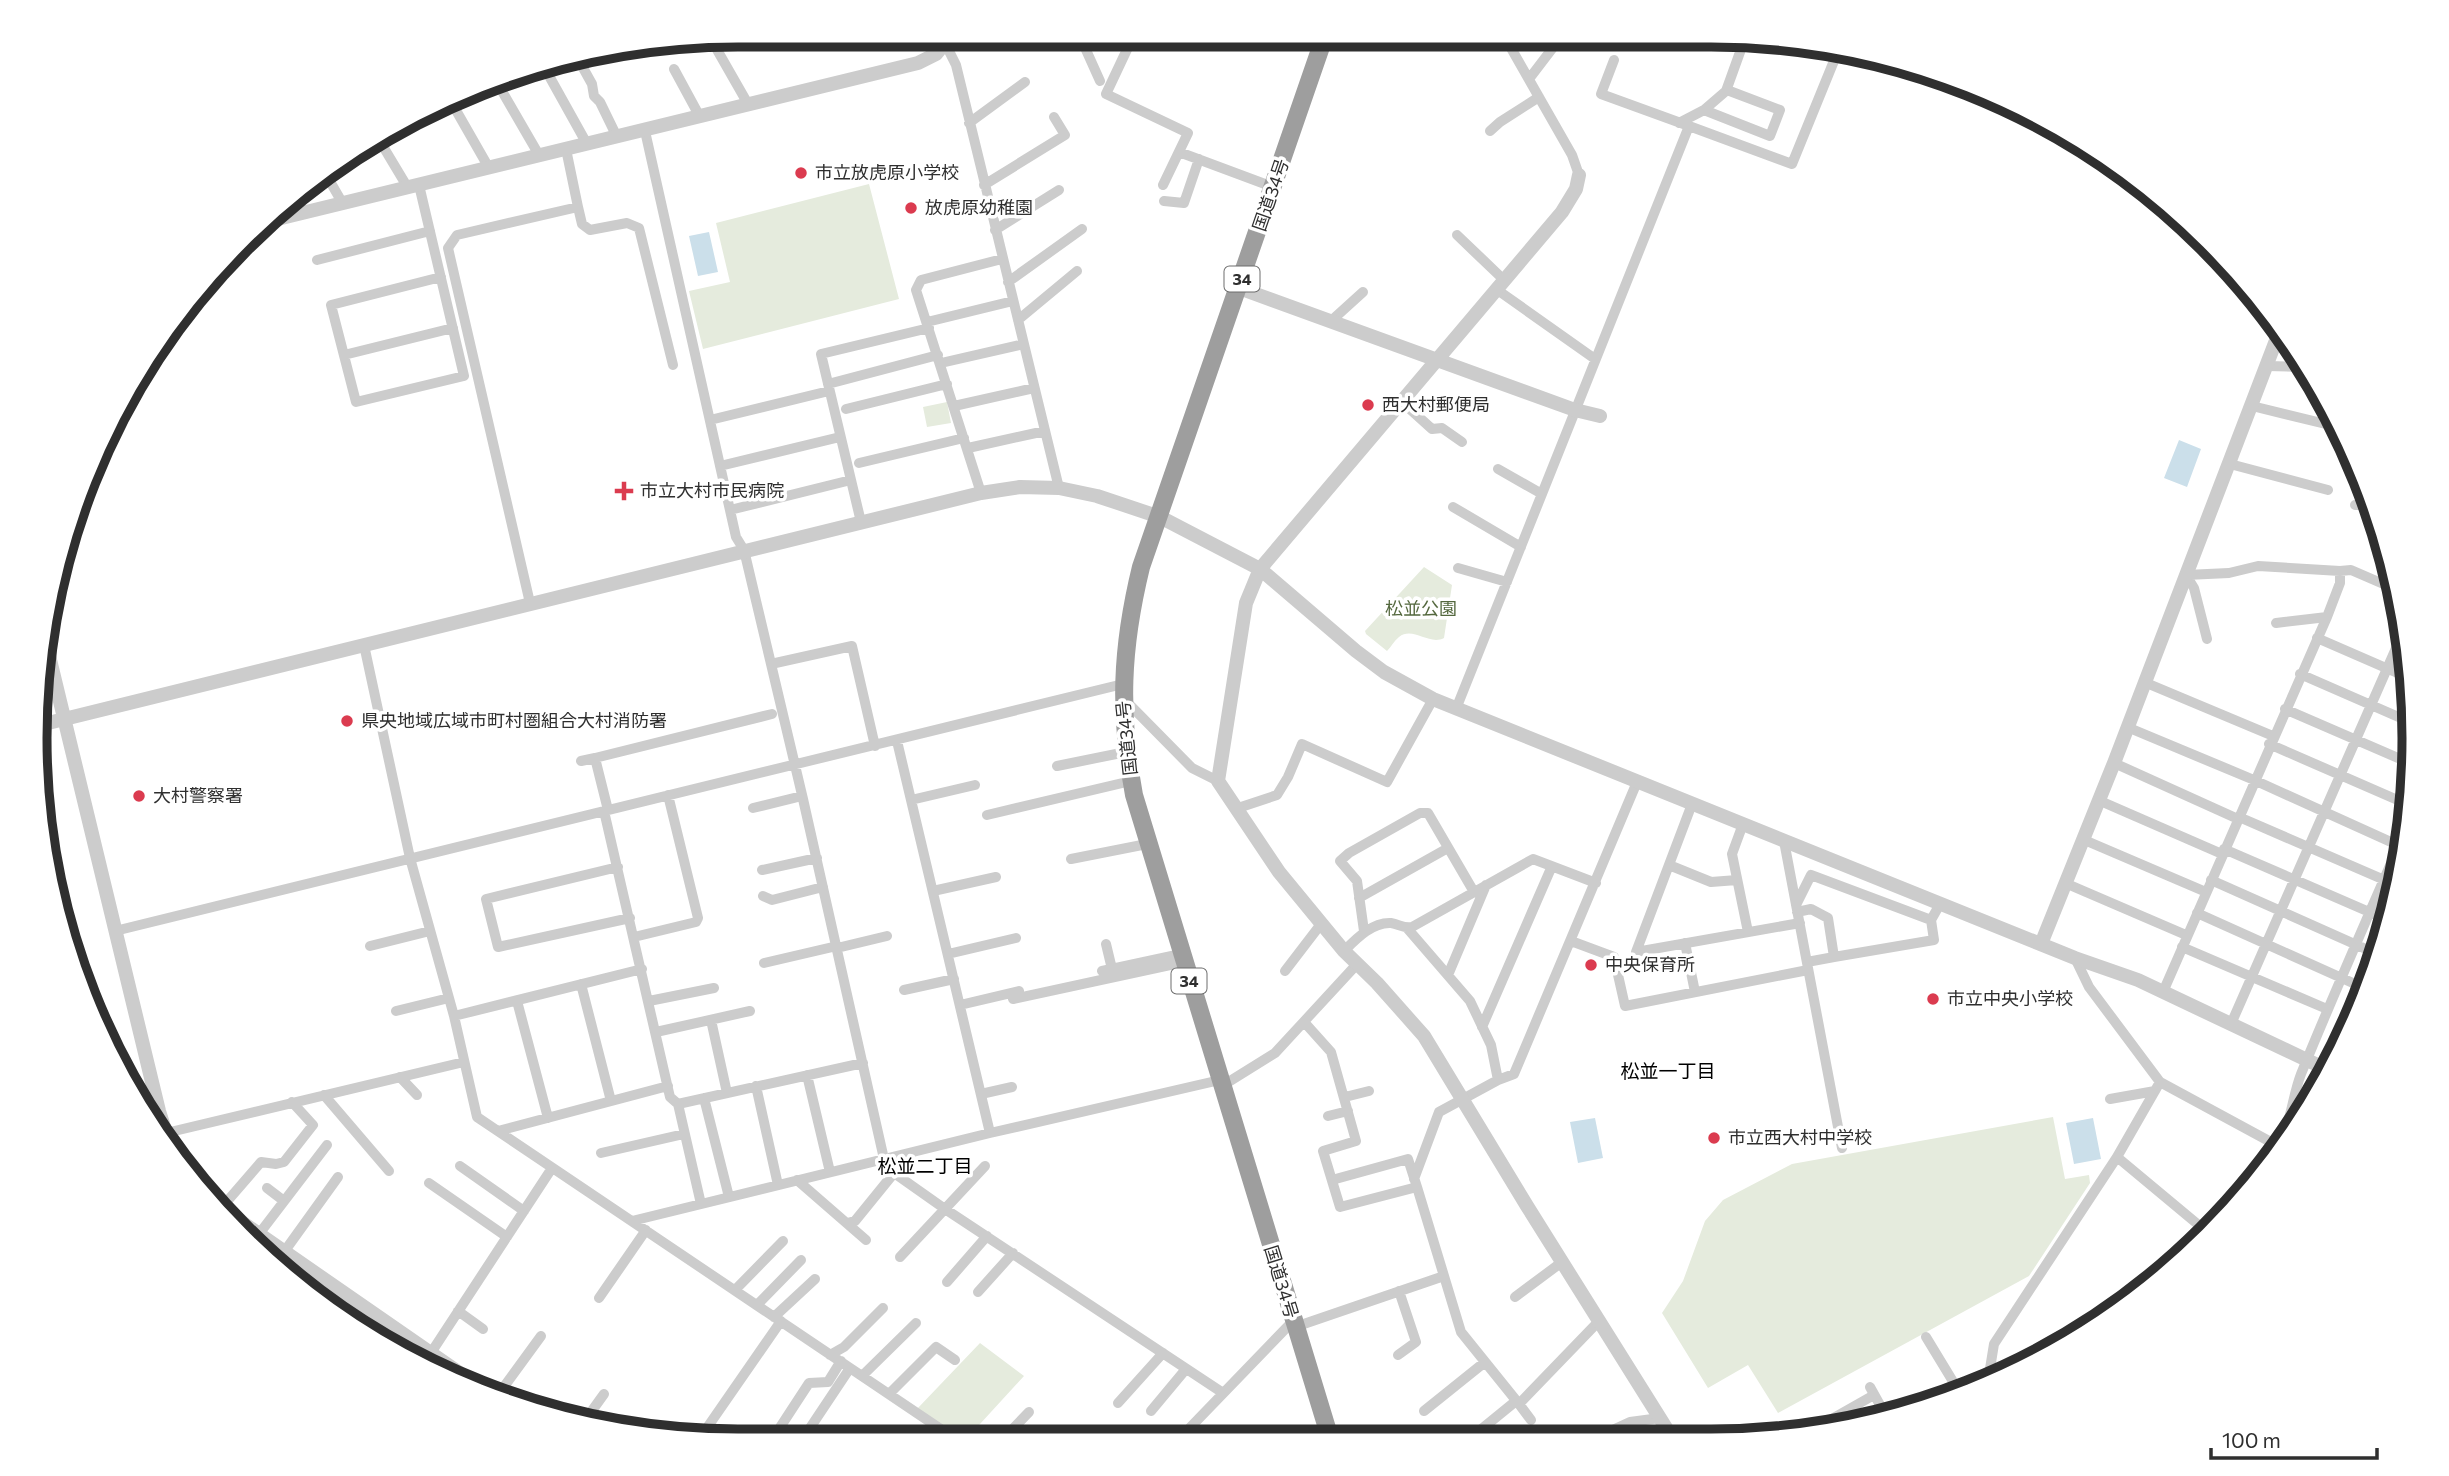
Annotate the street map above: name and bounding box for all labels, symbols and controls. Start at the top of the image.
street label: 国道34号 [1247,156,1293,234]
place label: 市立放虎原小学校 [815,161,959,183]
marker: 市立放虎原小学校 [793,165,809,181]
place label: 放虎原幼稚園 [925,196,1033,218]
marker: 放虎原幼稚園 [903,200,919,216]
road number: 34 [1224,266,1260,292]
place label: 西大村郵便局 [1382,393,1490,415]
marker: 西大村郵便局 [1360,397,1376,413]
place label: 市立大村市民病院 [640,479,784,501]
marker: 市立大村市民病院 [614,481,634,501]
park label: 松並公園 [1385,597,1457,619]
street label: 国道34号 [1111,700,1141,777]
place label: 県央地域広域市町村圏組合大村消防署 [361,709,667,731]
marker: 県央地域広域市町村圏組合大村消防署 [339,713,355,729]
place label: 大村警察署 [153,784,243,806]
marker: 大村警察署 [131,788,147,804]
place label: 中央保育所 [1605,953,1695,975]
marker: 中央保育所 [1583,957,1599,973]
road number: 34 [1172,968,1206,993]
place label: 市立中央小学校 [1947,987,2073,1009]
marker: 市立中央小学校 [1925,991,1941,1007]
district label: 松並一丁目 [1620,1059,1716,1082]
place label: 市立西大村中学校 [1728,1126,1872,1148]
marker: 市立西大村中学校 [1706,1130,1722,1146]
district label: 松並二丁目 [877,1154,973,1177]
street label: 国道34号 [1260,1243,1303,1321]
scale bar [2211,1416,2377,1460]
text: 100 m [2222,1427,2281,1452]

